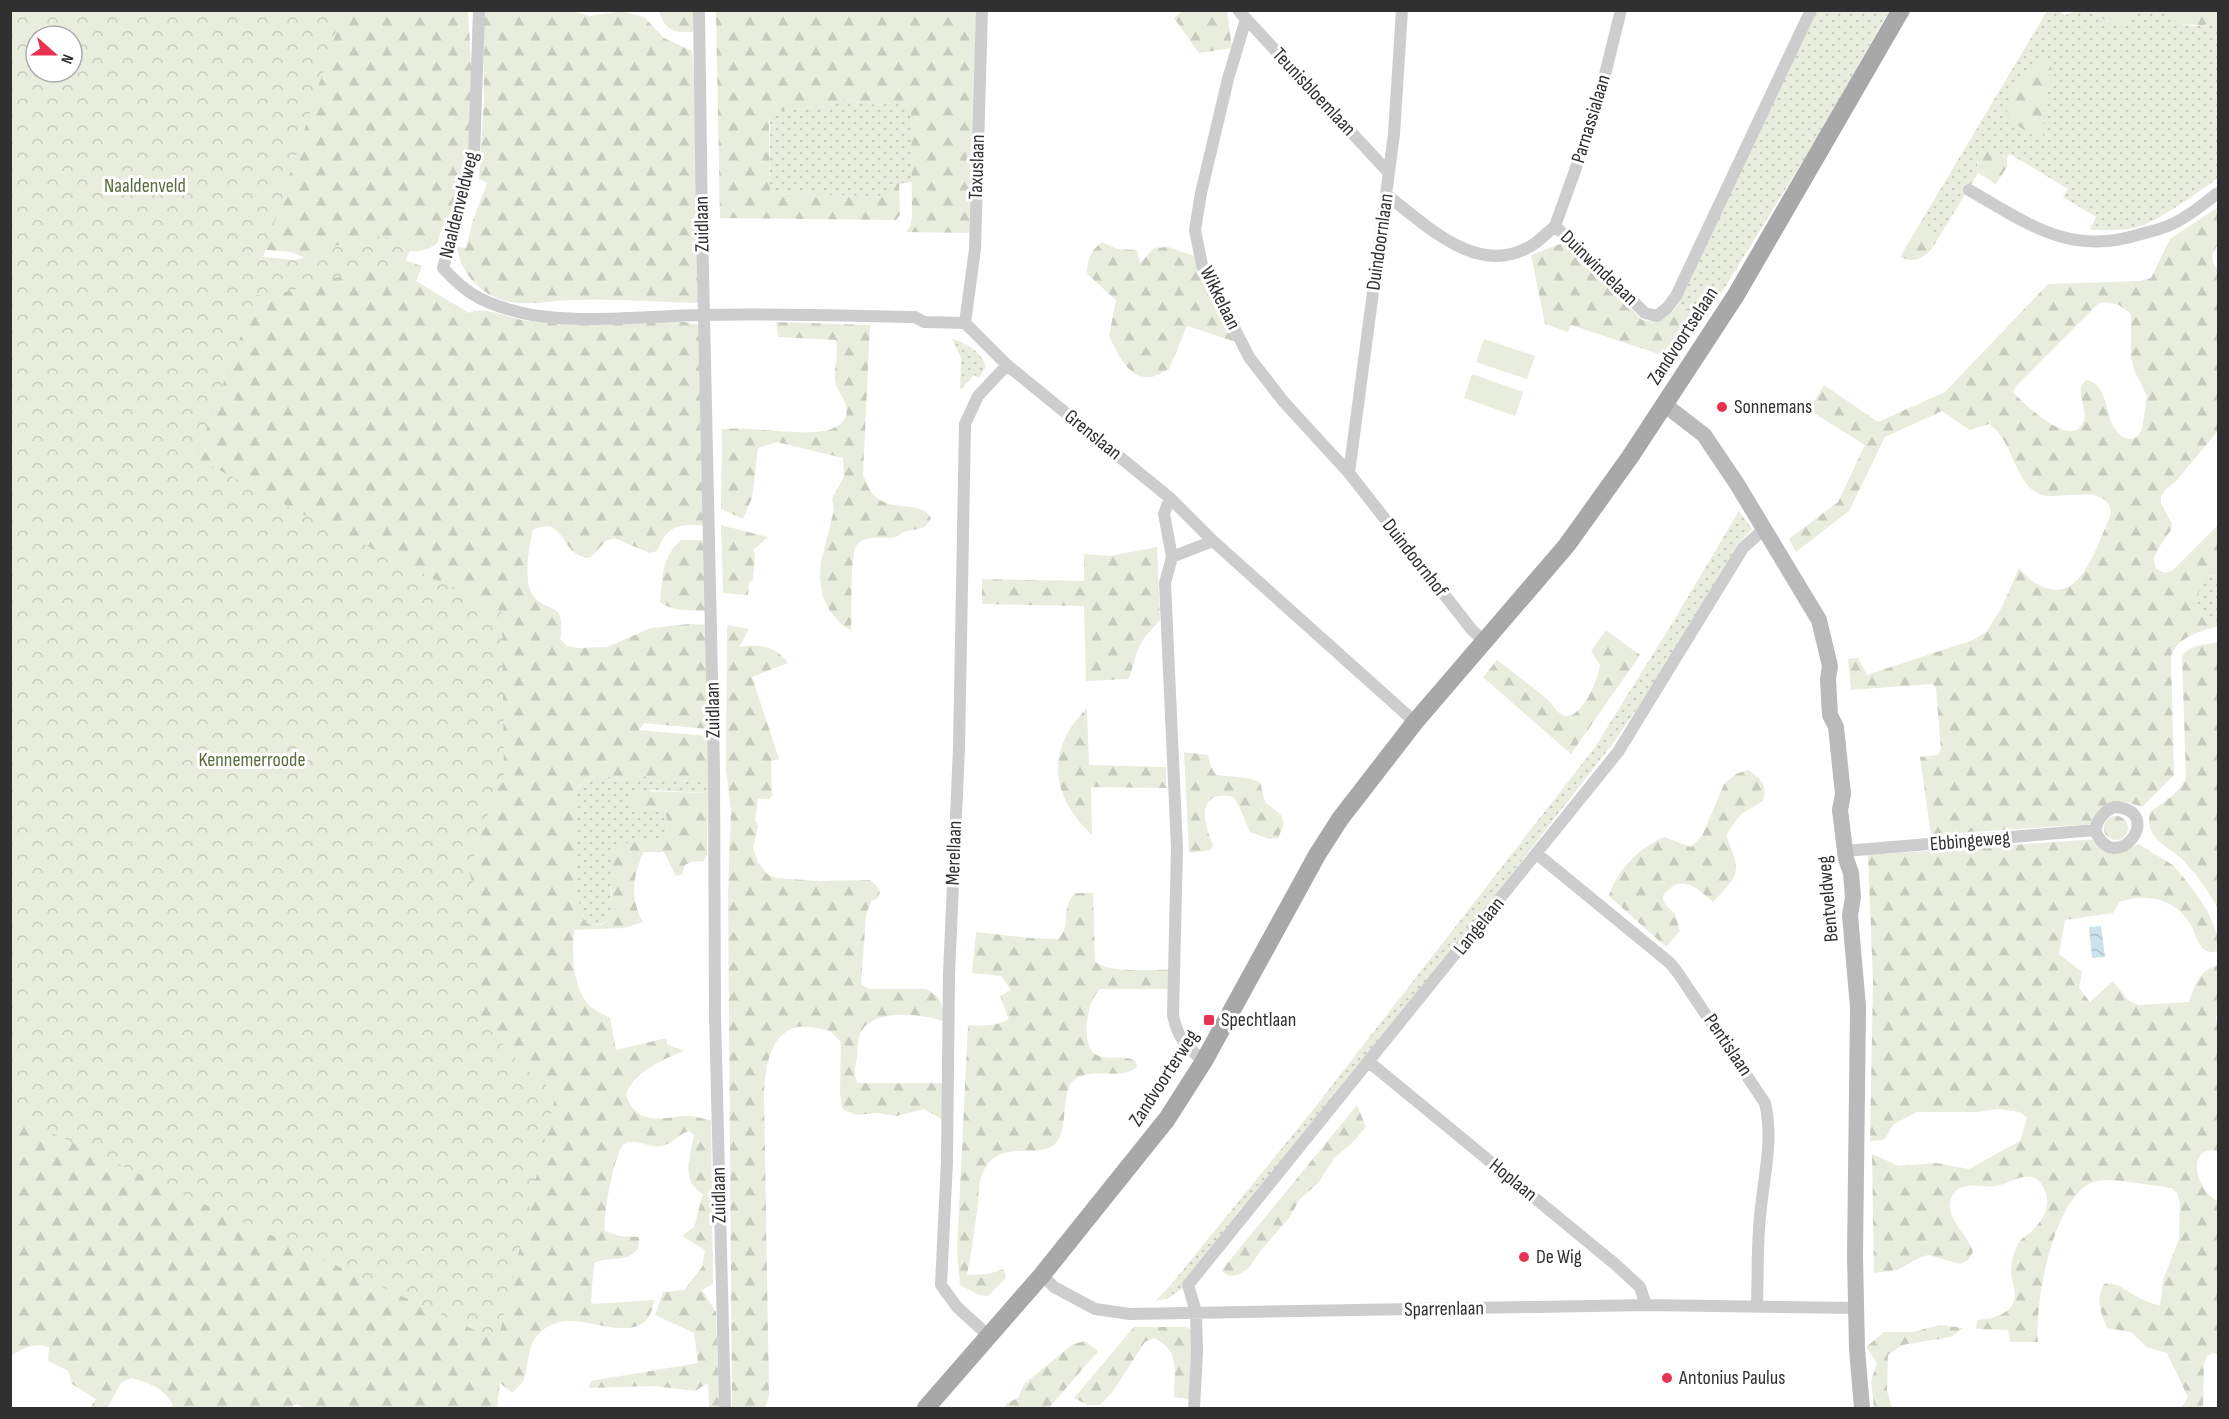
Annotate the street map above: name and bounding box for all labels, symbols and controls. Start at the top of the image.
north arrow [24,24,84,84]
street label: Teunisbloemlaan [1267,43,1361,141]
text: N [56,51,77,66]
street label: Parnassialaan [1566,72,1616,166]
street label: Taxuslaan [964,134,990,200]
street label: Naaldenveldweg [434,149,484,261]
park label: Naaldenveld [104,174,186,198]
street label: Duindoornlaan [1361,192,1399,292]
street label: Zuidlaan [690,196,714,252]
street label: Duinwindelaan [1555,225,1643,311]
street label: Wikkelaan [1194,262,1246,334]
street label: Zandvoortselaan [1643,283,1723,389]
place label: Sonnemans [1734,395,1812,419]
marker: Sonnemans [1715,400,1729,414]
street label: Grenslaan [1059,405,1127,465]
street label: Duindoornhof [1377,514,1453,602]
street label: Zuidlaan [701,682,725,738]
park label: Kennemerroode [199,748,305,772]
street label: Merellaan [941,820,967,886]
street label: Ebbingeweg [1929,826,2011,856]
street label: Bentveldweg [1812,855,1844,943]
street label: Langelaan [1449,892,1509,960]
place label: Spechtlaan [1221,1008,1296,1032]
street label: Pentislaan [1699,1009,1757,1081]
marker: Spechtlaan [1202,1013,1216,1027]
street label: Zandvoorterweg [1124,1025,1204,1131]
street label: Hoplaan [1484,1154,1542,1206]
street label: Zuidlaan [707,1167,731,1223]
place label: De Wig [1536,1245,1582,1269]
marker: De Wig [1517,1250,1531,1264]
street label: Sparrenlaan [1404,1296,1484,1322]
place label: Antonius Paulus [1678,1366,1785,1390]
marker: Antonius Paulus [1660,1371,1674,1385]

